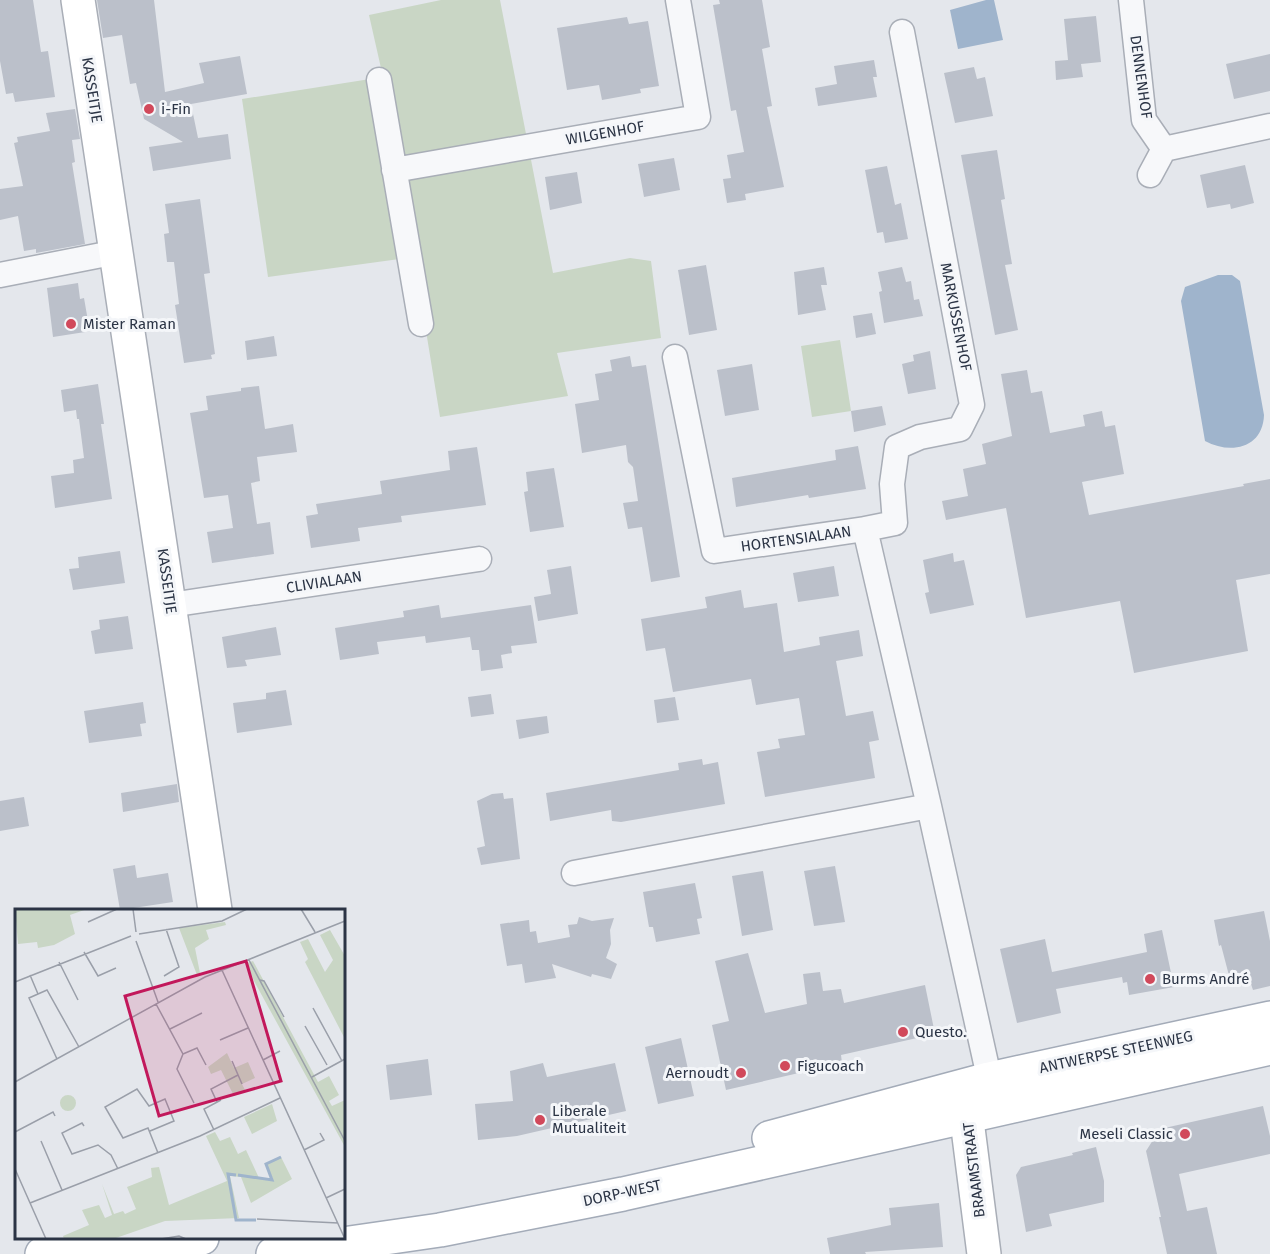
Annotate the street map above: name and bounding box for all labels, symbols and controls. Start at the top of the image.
street label: DENNENHOF [1126,34,1156,120]
street label: KASSEITJE [78,56,106,124]
place label: i-Fin [161,100,191,118]
marker: i-Fin [142,102,156,116]
street label: WILGENHOF [564,117,646,149]
street label: MARKUSSENHOF [937,261,975,373]
place label: Mister Raman [83,315,176,333]
marker: Mister Raman [64,317,78,331]
street label: HORTENSIALAAN [740,522,852,556]
street label: KASSEITJE [153,547,181,615]
street label: CLIVIALAAN [285,567,363,597]
inset map [15,909,345,1239]
place label: Burms André [1162,970,1249,988]
marker: Burms André [1143,972,1157,986]
place label: Questo. [915,1023,967,1041]
marker: Questo. [896,1025,910,1039]
street label: ANTWERPSE STEENWEG [1038,1027,1194,1077]
place label: Figucoach [797,1057,864,1075]
marker: Figucoach [778,1059,792,1073]
place label: Aernoudt [666,1064,730,1082]
marker: Aernoudt [734,1066,748,1080]
place label: Liberale Mutualiteit [552,1102,627,1137]
marker: Liberale Mutualiteit [533,1113,547,1127]
street label: BRAAMSTRAAT [959,1121,989,1219]
place label: Meseli Classic [1080,1125,1173,1143]
marker: Meseli Classic [1178,1127,1192,1141]
street label: DORP-WEST [581,1176,663,1210]

